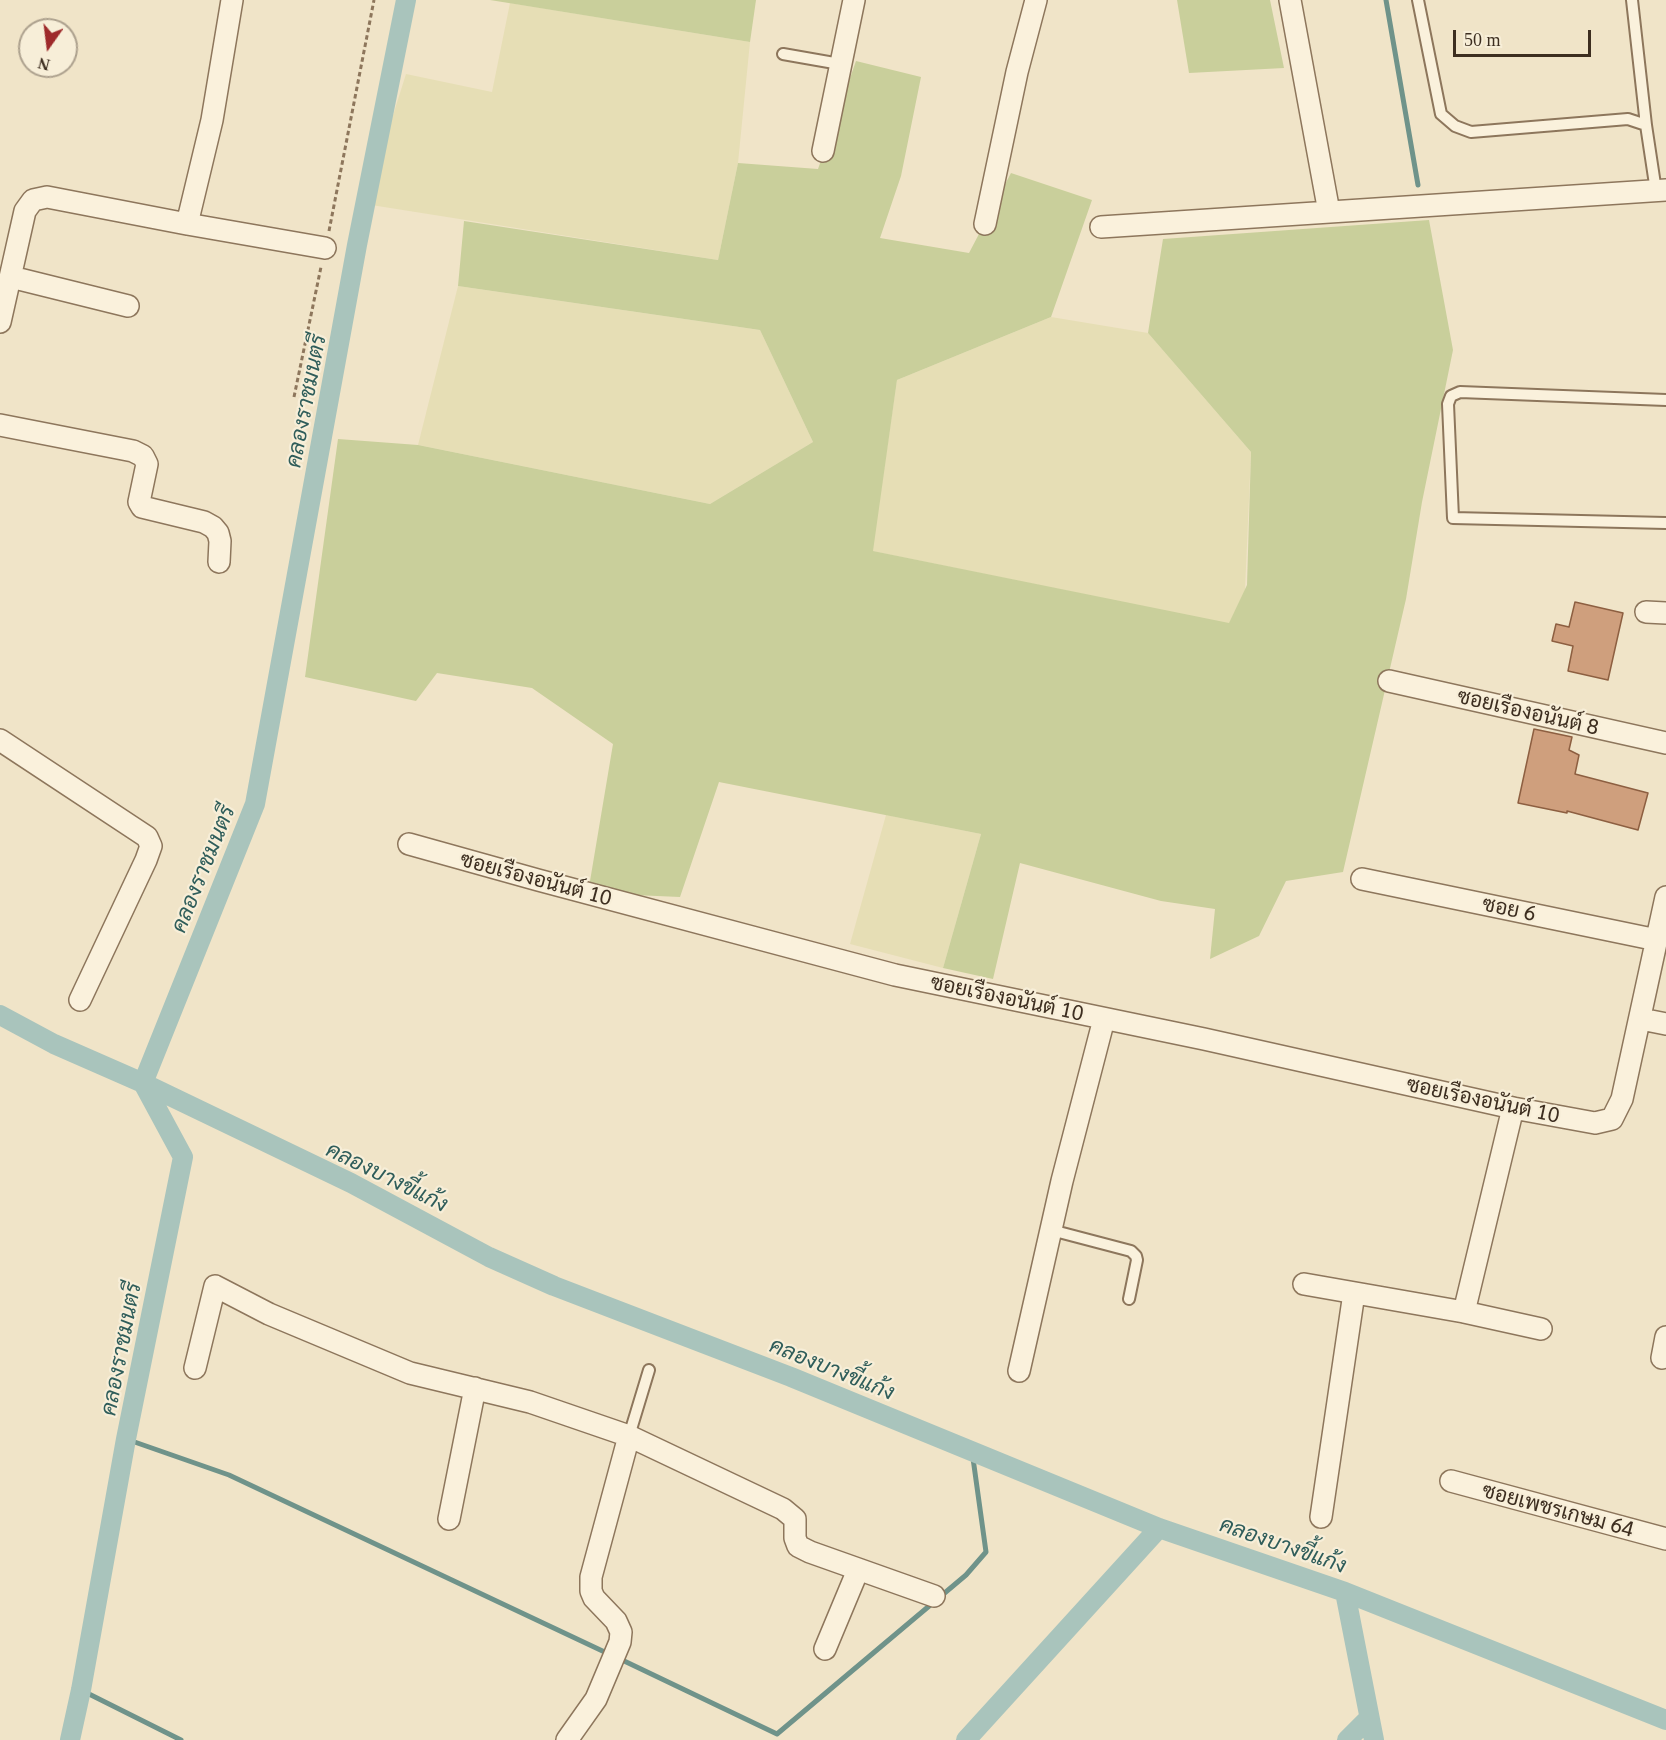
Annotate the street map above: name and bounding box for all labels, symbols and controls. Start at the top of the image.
north arrow [18,18,78,78]
scale bar [1456,18,1594,56]
text: 50 m [1464,30,1501,50]
text: N [36,54,52,74]
water label: คลองราชมนตรี [280,332,332,470]
street label: ซอยเรืองอนันต์ 8 [1455,683,1601,741]
water label: คลองราชมนตรี [165,801,241,937]
street label: ซอยเรืองอนันต์ 10 [457,847,615,911]
street label: ซอย 6 [1480,891,1538,927]
street label: ซอยเรืองอนันต์ 10 [928,969,1086,1027]
street label: ซอยเรืองอนันต์ 10 [1404,1071,1562,1129]
water label: คลองบางขี้แก้ง [322,1136,452,1218]
water label: คลองราชมนตรี [95,1280,147,1418]
water label: คลองบางขี้แก้ง [766,1332,898,1406]
street label: ซอยเพชรเกษม 64 [1480,1478,1636,1542]
water label: คลองบางขี้แก้ง [1216,1511,1350,1579]

